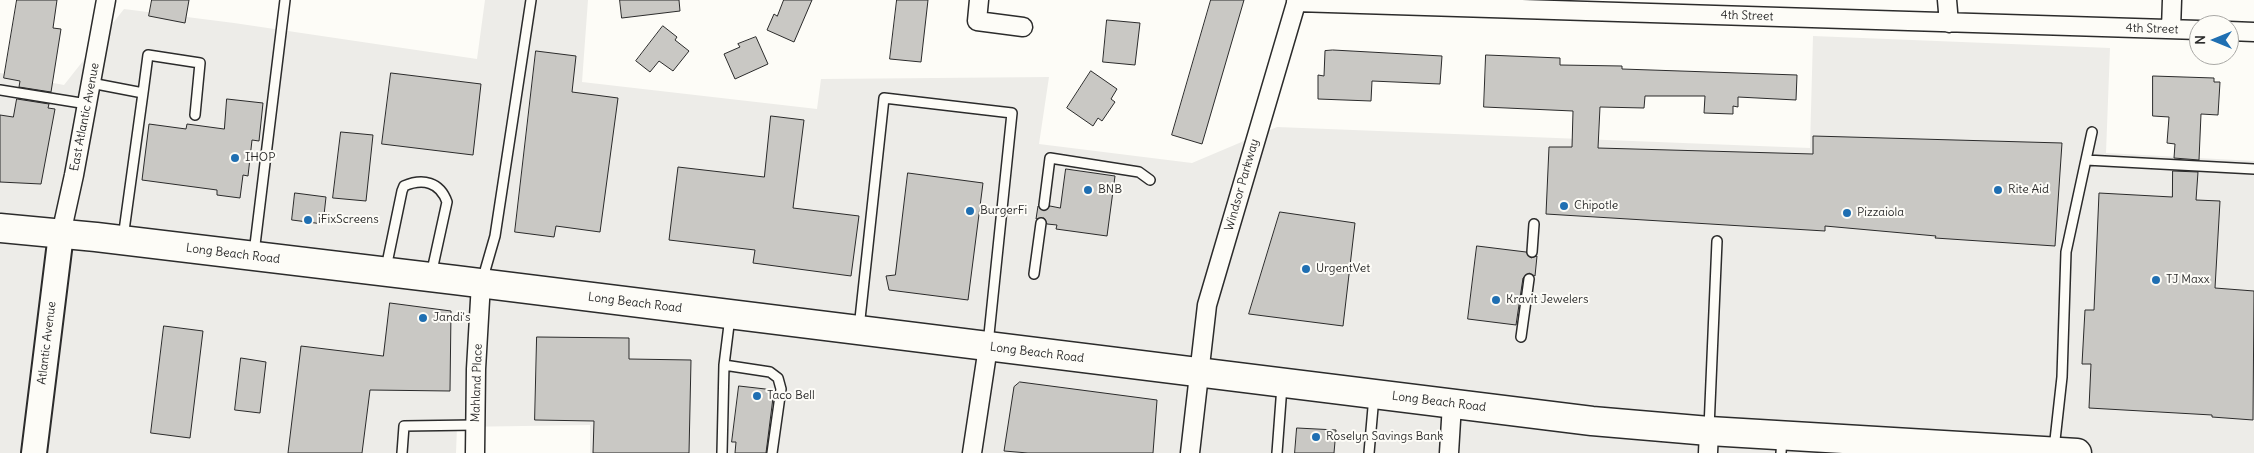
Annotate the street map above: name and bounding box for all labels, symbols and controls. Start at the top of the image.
street label: 4th Street [1720,8,1774,24]
north arrow [2189,15,2239,65]
street label: 4th Street [2125,21,2179,37]
text: N [2191,35,2209,45]
street label: East Atlantic Avenue [67,62,103,172]
street label: Windsor Parkway [1222,137,1262,233]
place label: IHOP [245,151,275,165]
marker: IHOP [229,152,241,164]
place label: BNB [1098,183,1122,197]
place label: Rite Aid [2008,183,2049,197]
marker: BNB [1082,184,1094,196]
marker: Rite Aid [1992,184,2004,196]
place label: Chipotle [1574,199,1618,213]
marker: Chipotle [1558,200,1570,212]
place label: BurgerFi [980,204,1027,218]
marker: BurgerFi [964,205,976,217]
place label: Pizzaiola [1857,206,1904,220]
marker: Pizzaiola [1841,207,1853,219]
place label: iFixScreens [318,213,379,227]
marker: iFixScreens [302,214,314,226]
street label: Long Beach Road [185,241,281,267]
place label: UrgentVet [1316,262,1370,276]
marker: UrgentVet [1300,263,1312,275]
place label: TJ Maxx [2166,273,2210,287]
marker: TJ Maxx [2150,274,2162,286]
street label: Long Beach Road [587,290,683,316]
place label: Kravit Jewelers [1506,293,1588,307]
marker: Kravit Jewelers [1490,294,1502,306]
street label: Atlantic Avenue [35,300,59,386]
place label: Jandi's [433,311,470,325]
marker: Jandi's [417,312,429,324]
street label: Long Beach Road [989,340,1085,366]
street label: Mahland Place [468,343,486,423]
place label: Taco Bell [767,389,815,403]
street label: Long Beach Road [1391,389,1487,415]
marker: Taco Bell [751,390,763,402]
place label: Roselyn Savings Bank [1326,430,1443,444]
marker: Roselyn Savings Bank [1310,431,1322,443]

